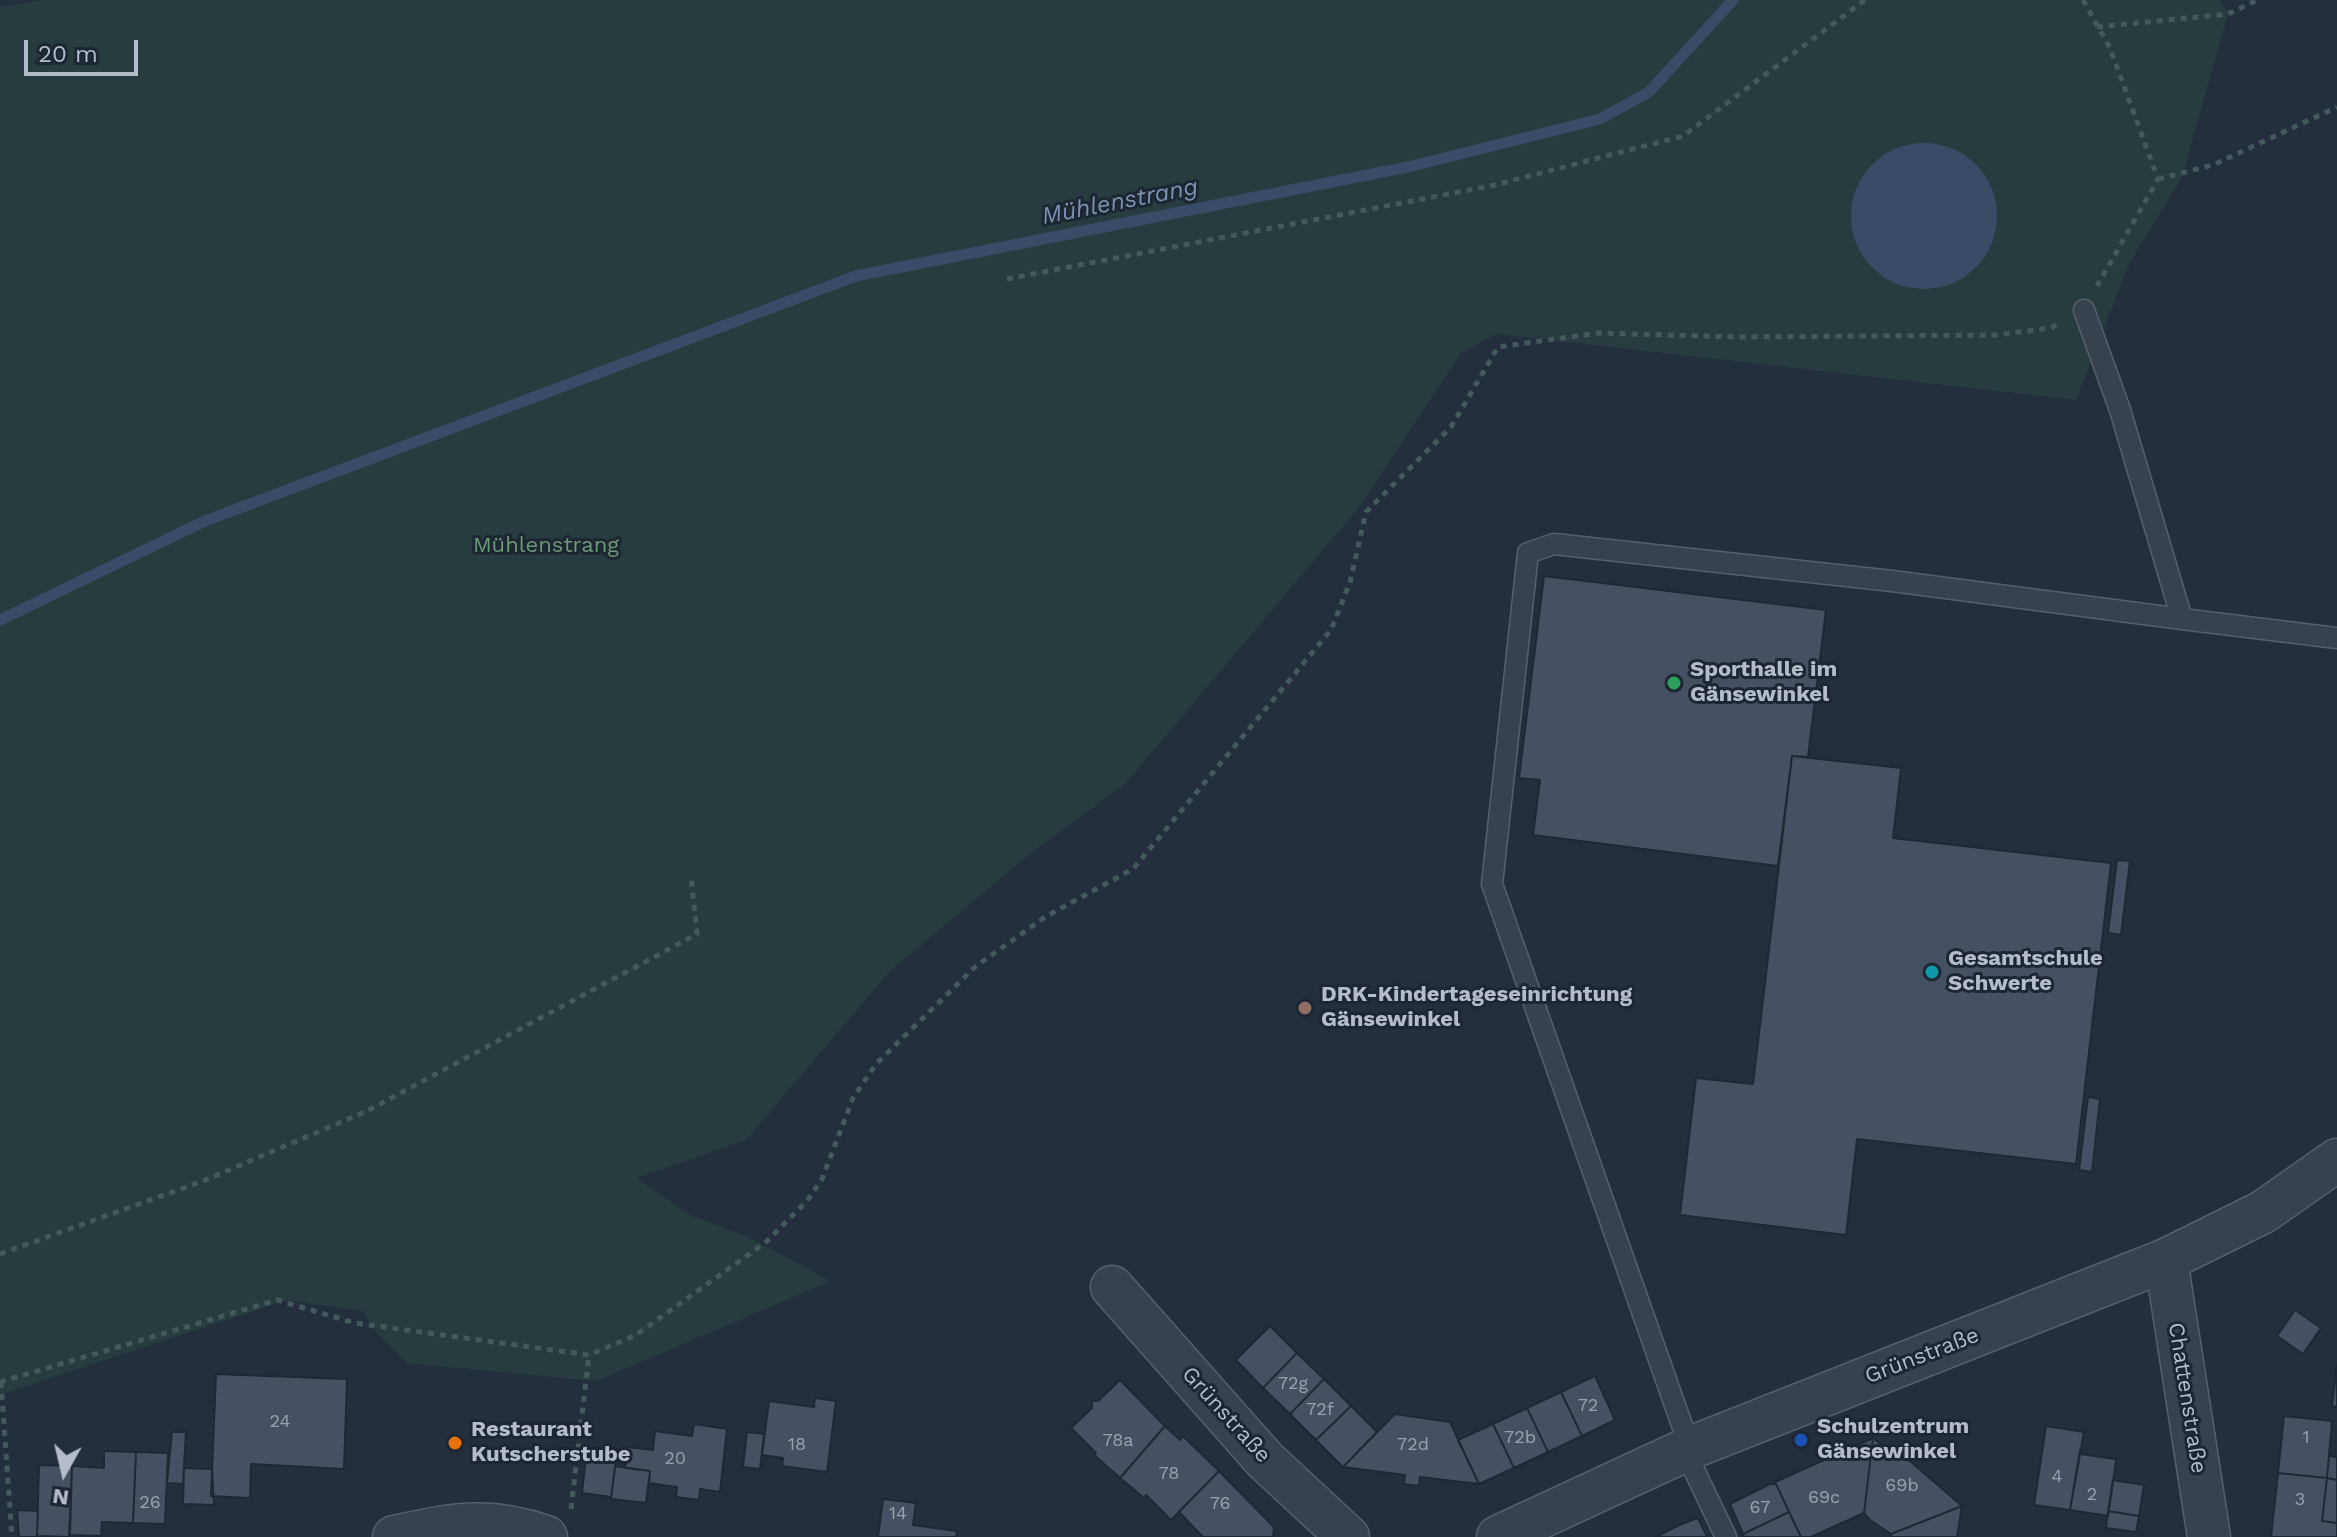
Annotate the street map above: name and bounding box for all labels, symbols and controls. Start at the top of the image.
scale bar [28,24,142,74]
text: 20 m [38,40,98,68]
water label: Mühlenstrang [1040,173,1200,231]
park label: Mühlenstrang [473,533,619,559]
place label: Sporthalle im Gänsewinkel [1690,657,1837,708]
marker: Sporthalle im Gänsewinkel [1665,674,1683,692]
place label: Gesamtschule Schwerte [1948,946,2103,998]
marker: Gesamtschule Schwerte [1923,963,1941,981]
place label: DRK-Kindertageseinrichtung Gänsewinkel [1321,982,1632,1034]
marker: DRK-Kindertageseinrichtung Gänsewinkel [1296,999,1314,1017]
street label: Chattenstraße [2162,1321,2212,1475]
street label: Grünstraße [1861,1322,1983,1390]
street label: Grünstraße [1176,1361,1276,1469]
house number: 72g [1278,1373,1308,1395]
house number: 72 [1578,1395,1598,1417]
house number: 72f [1306,1399,1334,1421]
house number: 24 [270,1411,290,1433]
place label: Schulzentrum Gänsewinkel [1817,1414,1969,1466]
place label: Restaurant Kutscherstube [471,1417,631,1468]
house number: 72b [1504,1427,1536,1449]
house number: 1 [2302,1427,2310,1449]
house number: 78a [1102,1430,1134,1452]
marker: Schulzentrum Gänsewinkel [1792,1431,1810,1449]
north arrow [24,1433,104,1513]
marker: Restaurant Kutscherstube [446,1434,464,1452]
house number: 18 [788,1434,806,1456]
house number: 72d [1397,1434,1429,1456]
house number: 20 [664,1448,686,1470]
house number: 78 [1159,1463,1179,1485]
house number: 4 [2052,1466,2062,1488]
house number: 69b [1885,1475,1919,1497]
text: N [51,1484,70,1511]
house number: 2 [2087,1484,2097,1506]
house number: 69c [1808,1487,1840,1509]
house number: 3 [2295,1489,2305,1511]
house number: 26 [139,1492,161,1514]
house number: 76 [1210,1493,1230,1515]
house number: 67 [1750,1497,1770,1519]
house number: 14 [889,1503,907,1525]

